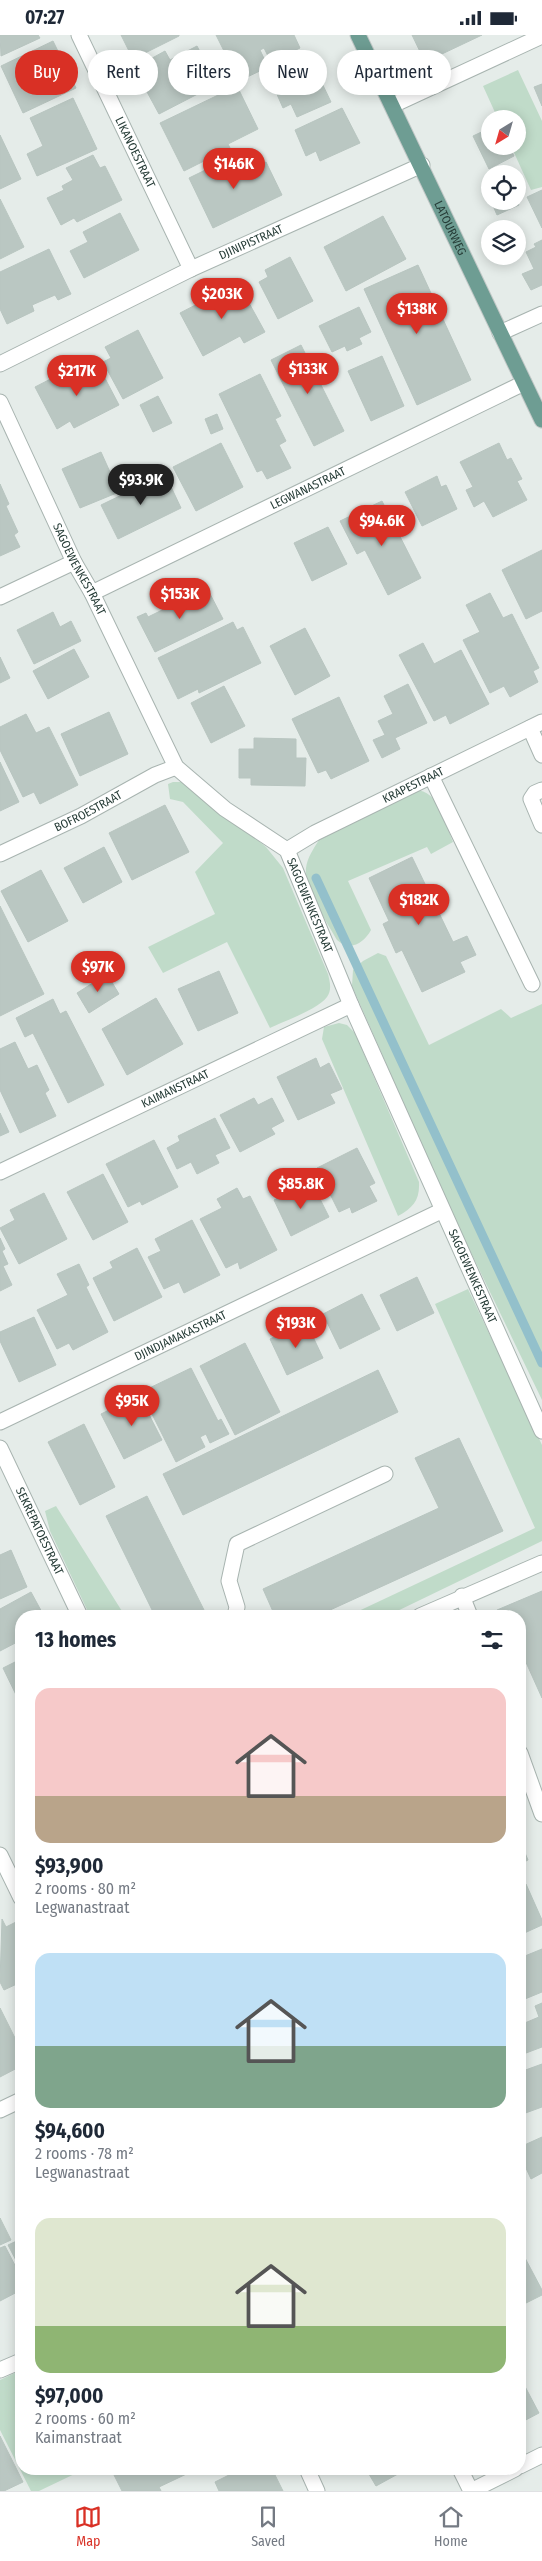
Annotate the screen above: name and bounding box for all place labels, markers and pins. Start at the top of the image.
pin: $146K [199,147,269,190]
pin: $203K [187,277,257,320]
pin: $138K [382,293,452,335]
pin: $133K [273,353,343,395]
pin: $217K [42,355,112,397]
pin: $93.9K [100,463,182,506]
pin: $94.6K [341,505,423,547]
pin: $153K [145,577,215,620]
pin: $182K [384,883,454,926]
pin: $97K [68,951,128,993]
pin: $85.8K [260,1167,342,1210]
pin: $193K [261,1307,331,1349]
pin: $95K [102,1385,162,1427]

